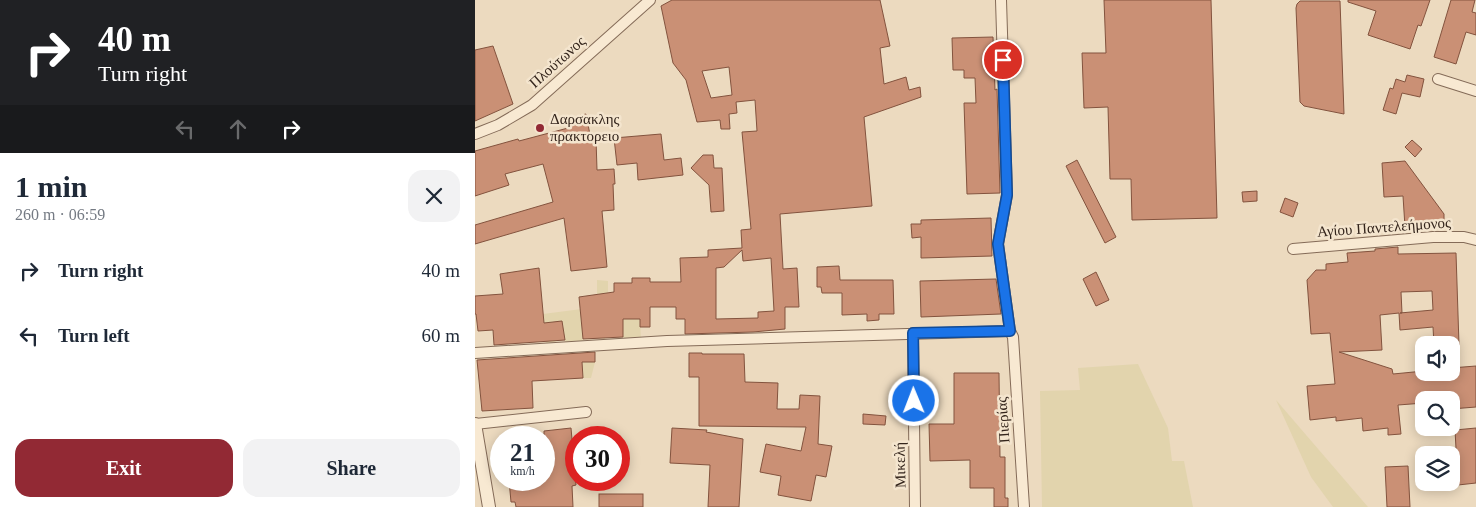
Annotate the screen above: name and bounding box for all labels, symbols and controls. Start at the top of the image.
icon: right [15,20,80,85]
text: 40 m [98,20,171,59]
street label: Πλούτωνος [526,33,588,91]
pin [982,39,1024,81]
icon: arrive [989,46,1017,74]
text: Turn right [98,61,187,86]
place label: Δαρσακλης πρακτορειο [550,111,619,144]
icon: left [171,115,199,143]
icon: ahead [224,115,252,143]
icon: right [277,115,305,143]
marker: Δαρσακλης πρακτορειο [534,122,546,134]
text: 1 min [15,170,88,203]
button: close [408,170,460,222]
text: 260 m · 06:59 [15,206,105,223]
street label: Αγίου Παντελεήμονος [1317,214,1452,240]
icon: right [15,257,43,285]
text: Turn right [58,260,143,281]
text: 40 m [421,260,460,281]
icon: left [15,322,43,350]
text: Turn left [58,325,130,346]
text: 60 m [421,325,460,346]
map controls [1415,336,1460,491]
button: sound [1415,336,1460,381]
position arrow [887,374,939,426]
button: search [1415,391,1460,436]
street label: Πιερίας [993,396,1013,444]
speed limit sign: 30 [565,426,630,491]
button: Exit [15,439,233,497]
button: Share [243,439,460,497]
text: 21 [510,439,535,466]
street label: Μικελή [892,442,908,488]
button: layers [1415,446,1460,491]
text: km/h [510,464,535,478]

